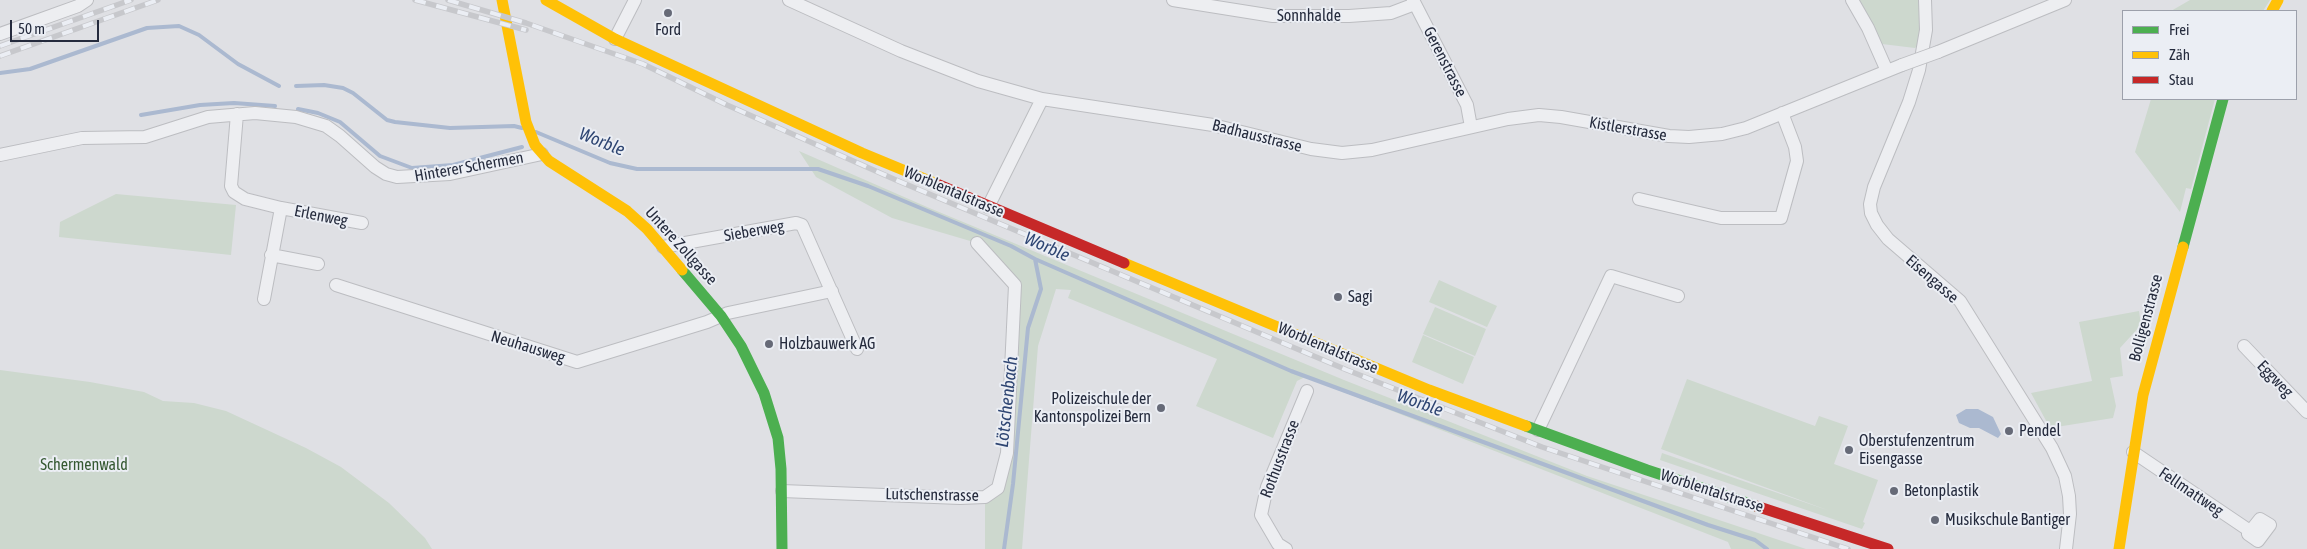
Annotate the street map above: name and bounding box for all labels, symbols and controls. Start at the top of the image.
street label: Sonnhalde [1277,6,1341,26]
marker: Ford [662,7,674,19]
scale bar [12,10,101,42]
legend [2122,10,2297,100]
text: 50 m [18,20,45,37]
place label: Ford [655,20,681,40]
text: Frei [2169,21,2189,38]
street label: Gerenstrasse [1419,24,1471,100]
text: Zäh [2169,46,2190,63]
text: Stau [2169,71,2194,88]
street label: Kistlerstrasse [1588,113,1668,145]
street label: Badhausstrasse [1210,116,1304,156]
water label: Worble [576,123,628,161]
street label: Hinterer Schermen [413,148,525,186]
street label: Worblentalstrasse [901,162,1007,222]
street label: Erlenweg [293,201,349,231]
street label: Untere Zollgasse [641,203,721,289]
street label: Sieberweg [722,216,786,246]
water label: Worble [1021,227,1073,267]
street label: Eisengasse [1902,251,1962,307]
street label: Bolligenstrasse [2125,272,2167,364]
place label: Sagi [1348,287,1373,307]
marker: Sagi [1332,291,1344,303]
street label: Worblentalstrasse [1275,318,1381,378]
street label: Neuhausweg [489,327,567,367]
place label: Holzbauwerk AG [779,334,875,354]
marker: Holzbauwerk AG [763,338,775,350]
water label: Lötschenbach [991,355,1023,449]
street label: Eggweg [2253,357,2297,401]
water label: Worble [1394,385,1446,421]
place label: Polizeischule der Kantonspolizei Bern [1034,389,1151,427]
marker: Polizeischule der Kantonspolizei Bern [1155,402,1167,414]
street label: Rothusstrasse [1256,417,1304,501]
place label: Pendel [2019,421,2061,441]
marker: Pendel [2003,425,2015,437]
place label: Oberstufenzentrum Eisengasse [1859,431,1975,469]
marker: Oberstufenzentrum Eisengasse [1843,444,1855,456]
park label: Schermenwald [40,455,128,475]
street label: Fellmattweg [2155,463,2227,521]
street label: Worblentalstrasse [1658,465,1766,517]
place label: Betonplastik [1904,481,1979,501]
street label: Lutschenstrasse [885,485,979,505]
marker: Betonplastik [1888,485,1900,497]
place label: Musikschule Bantiger [1945,510,2070,530]
marker: Musikschule Bantiger [1929,514,1941,526]

